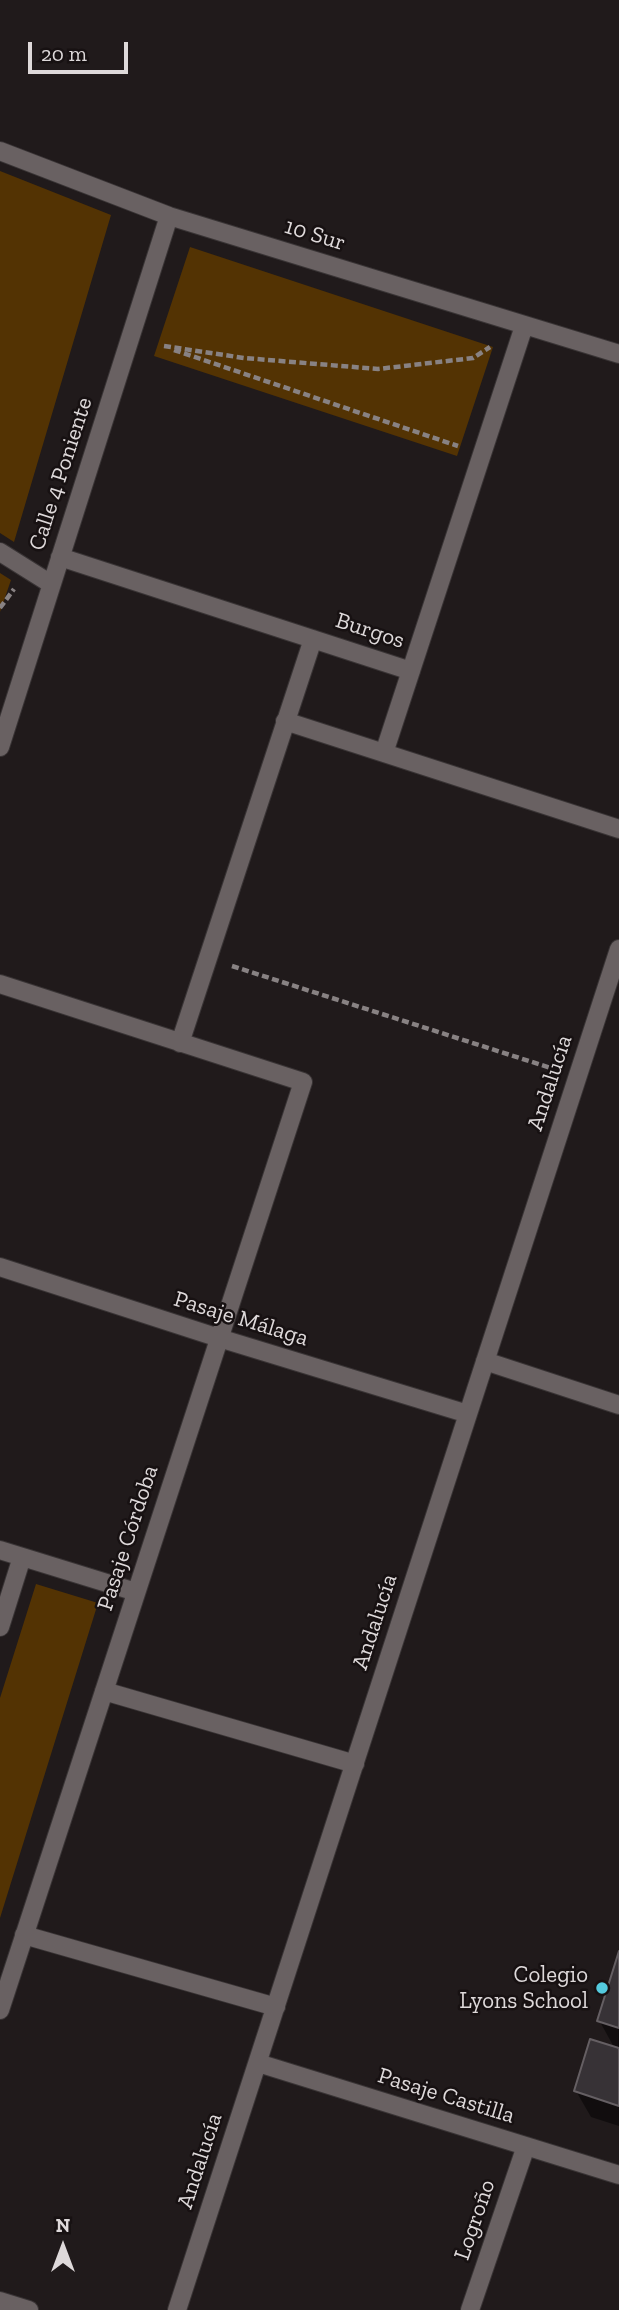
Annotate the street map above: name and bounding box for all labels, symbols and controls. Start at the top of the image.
scale bar [32,28,131,72]
text: 20 m [41,41,87,66]
street label: 10 Sur [281,213,349,257]
street label: Calle 4 Poniente [23,394,99,554]
street label: Burgos [332,607,408,655]
street label: Andalucía [522,1032,578,1134]
street label: Pasaje Málaga [170,1285,312,1353]
street label: Pasaje Córdoba [91,1462,165,1614]
street label: Andalucía [347,1571,403,1673]
place label: Colegio Lyons School [459,1961,588,2015]
marker: Colegio Lyons School [594,1980,610,1996]
street label: Pasaje Castilla [374,2062,518,2130]
street label: Andalucía [172,2110,228,2212]
street label: Logroño [448,2176,502,2264]
north arrow [28,2212,98,2282]
text: N [56,2214,70,2237]

